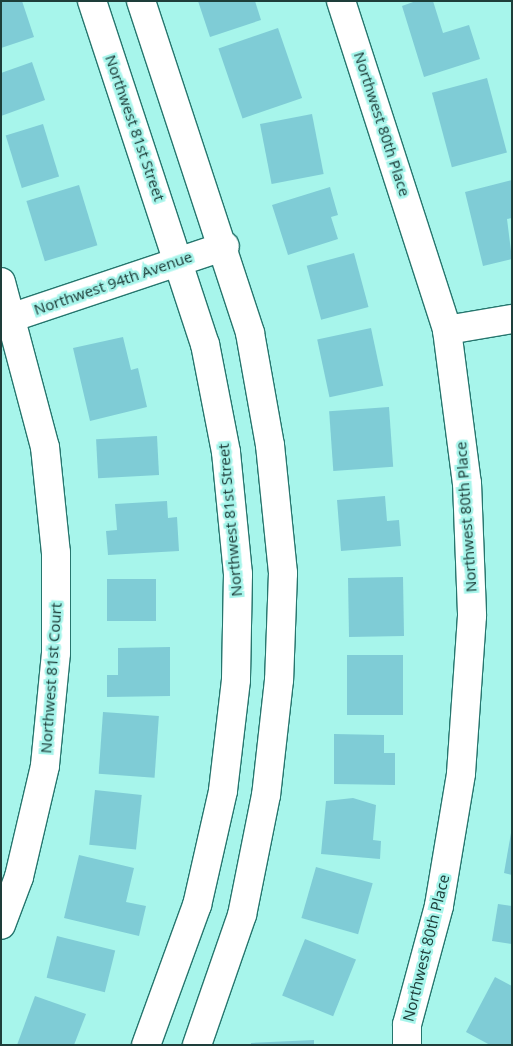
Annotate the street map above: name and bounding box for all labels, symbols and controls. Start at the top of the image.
street label: Northwest 80th Place [350,49,414,199]
street label: Northwest 81st Street [101,52,169,204]
street label: Northwest 94th Avenue [31,247,195,319]
street label: Northwest 80th Place [452,441,480,593]
street label: Northwest 81st Street [214,443,246,597]
street label: Northwest 81st Court [37,602,65,754]
street label: Northwest 80th Place [399,873,453,1023]

